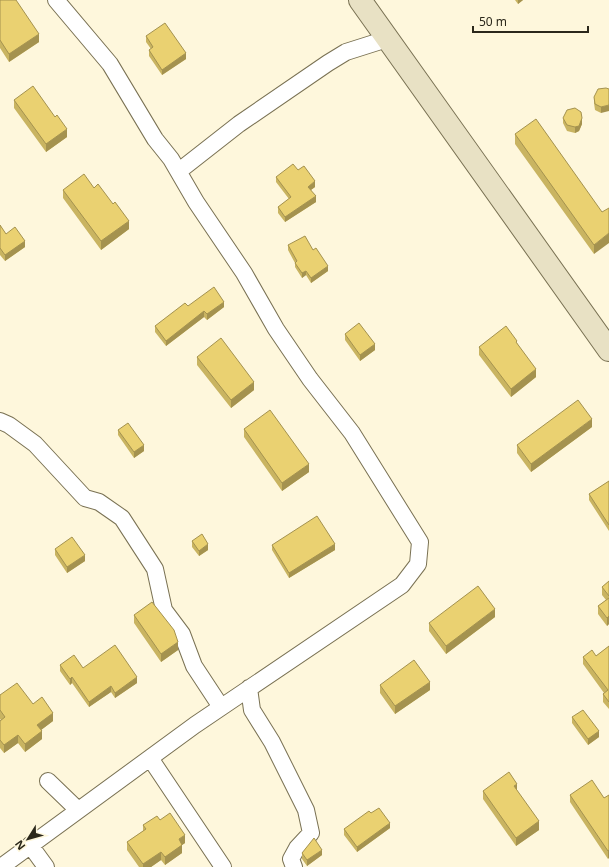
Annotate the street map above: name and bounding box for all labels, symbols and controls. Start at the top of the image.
scale bar [473,8,588,34]
text: 50 m [479,13,507,30]
north arrow [8,819,48,859]
text: N [11,837,28,853]

